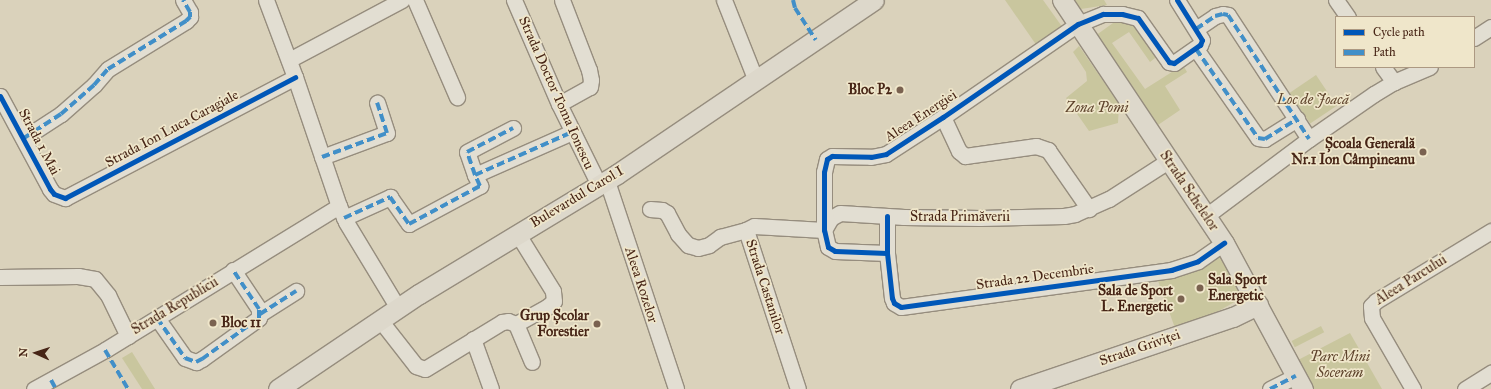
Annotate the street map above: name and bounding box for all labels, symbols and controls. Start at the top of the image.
street label: Strada Doctor Toma Ionescu [515,14,597,172]
legend [1335,16,1475,68]
text: Cycle path [1373,25,1425,39]
text: Path [1373,45,1396,59]
place label: Bloc P2 [848,82,892,98]
marker: Bloc P2 [895,85,905,95]
street label: Strada Ion Luca Caragiale [102,87,242,171]
street label: Aleea Energiei [882,87,960,145]
park label: Loc de Joacă [1277,92,1349,108]
park label: Zona Pomi [1065,100,1129,116]
street label: Strada 1 Mai [14,106,64,178]
place label: Școala Generală Nr.1 Ion Câmpineanu [1291,136,1415,168]
marker: Școala Generală Nr.1 Ion Câmpineanu [1418,147,1428,157]
street label: Strada Schelelor [1156,148,1222,234]
street label: Bulevardul Carol I [527,163,627,231]
street label: Strada Primăverii [910,209,1010,225]
street label: Strada Castanilor [742,237,788,337]
street label: Aleea Rozelor [621,245,661,325]
street label: Aleea Parcului [1372,251,1450,309]
street label: Strada 22 Decembrie [975,260,1095,294]
place label: Sala Sport Energetic [1208,272,1267,304]
street label: Strada Republicii [129,274,221,338]
place label: Sala de Sport L. Energetic [1098,283,1173,316]
marker: Sala Sport Energetic [1195,283,1205,293]
marker: Sala de Sport L. Energetic [1176,294,1186,304]
place label: Grup Școlar Forestier [520,308,589,340]
place label: Bloc 11 [221,315,261,331]
marker: Bloc 11 [208,318,218,328]
marker: Grup Școlar Forestier [592,319,602,329]
street label: Strada Griviței [1097,326,1183,370]
north arrow [16,333,56,373]
text: N [17,347,30,357]
park label: Parc Mini Soceram [1310,349,1370,382]

